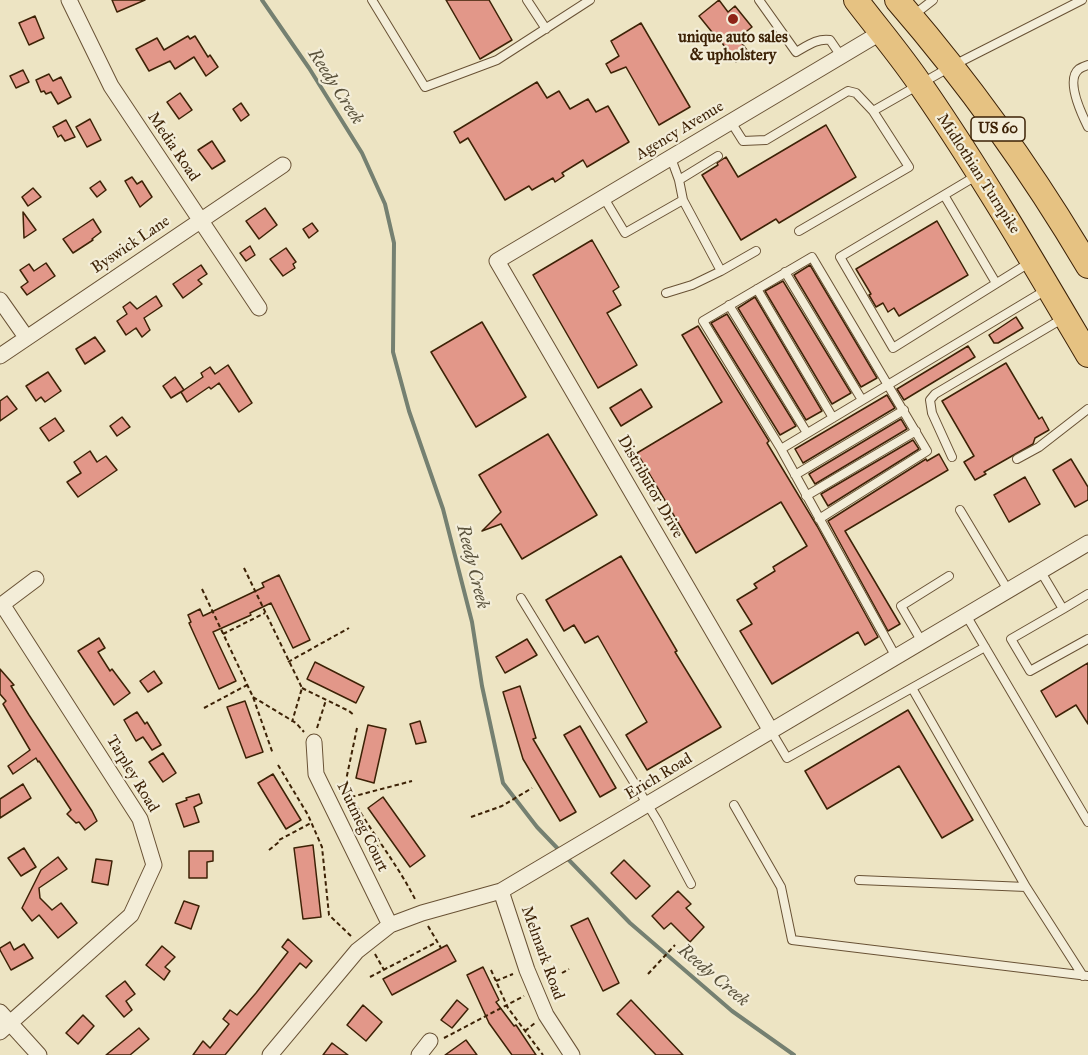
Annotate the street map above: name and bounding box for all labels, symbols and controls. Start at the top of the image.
marker: unique auto sales & upholstery [726,12,740,26]
place label: unique auto sales & upholstery [678,28,788,66]
water label: Reedy Creek [302,45,368,129]
street label: Agency Avenue [633,97,727,165]
street label: Media Road [143,109,203,185]
street label: Midlothian Turnpike [932,110,1024,238]
road number: US 60 [971,117,1025,141]
street label: Byswick Lane [88,212,174,278]
street label: Distributor Drive [613,432,687,542]
water label: Reedy Creek [451,523,493,611]
street label: Tarpley Road [101,732,163,816]
street label: Erich Road [622,749,696,805]
street label: Nutmeg Court [332,779,392,875]
street label: Melmark Road [516,903,568,1003]
water label: Reedy Creek [673,940,753,1012]

